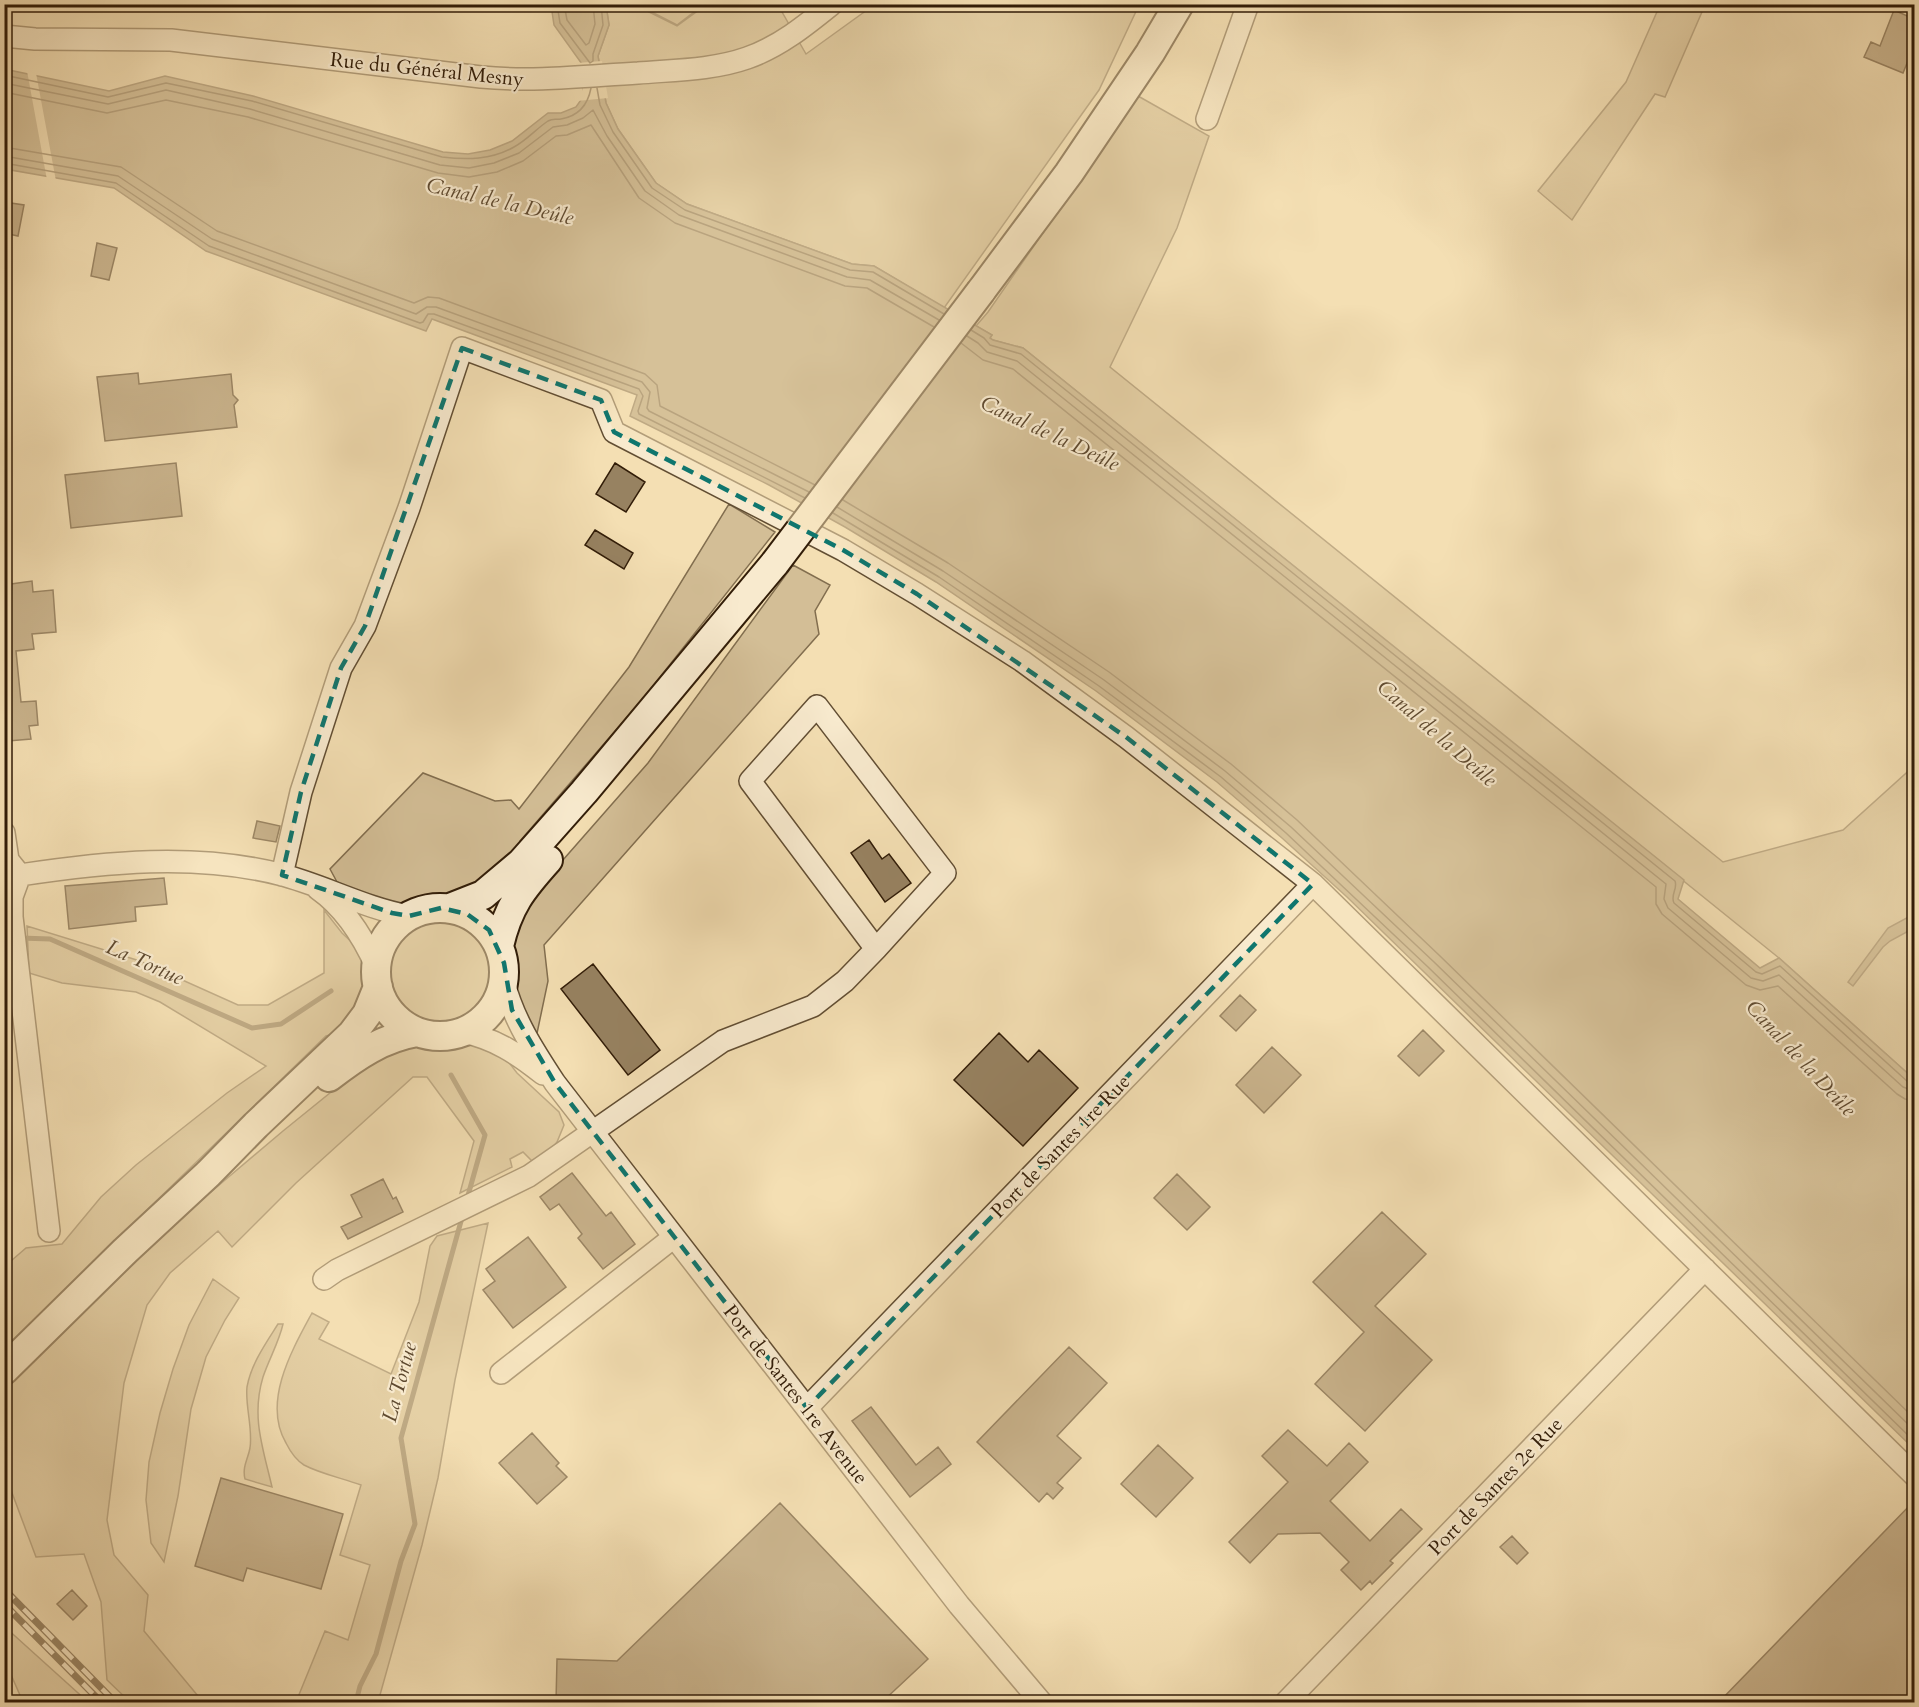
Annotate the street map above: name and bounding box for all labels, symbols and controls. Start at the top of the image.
street label: Rue du Général Mesny [329,46,526,93]
water label: Canal de la Deûle [423,170,577,233]
water label: Canal de la Deûle [976,389,1125,479]
water label: Canal de la Deûle [1370,673,1504,794]
water label: La Tortue [101,933,189,993]
water label: Canal de la Deûle [1739,994,1863,1124]
street label: Port de Santes 1re Rue [985,1069,1136,1224]
street label: Port de Santes 1re Avenue [717,1299,874,1490]
water label: La Tortue [375,1338,424,1425]
street label: Port de Santes 2e Rue [1422,1411,1569,1561]

